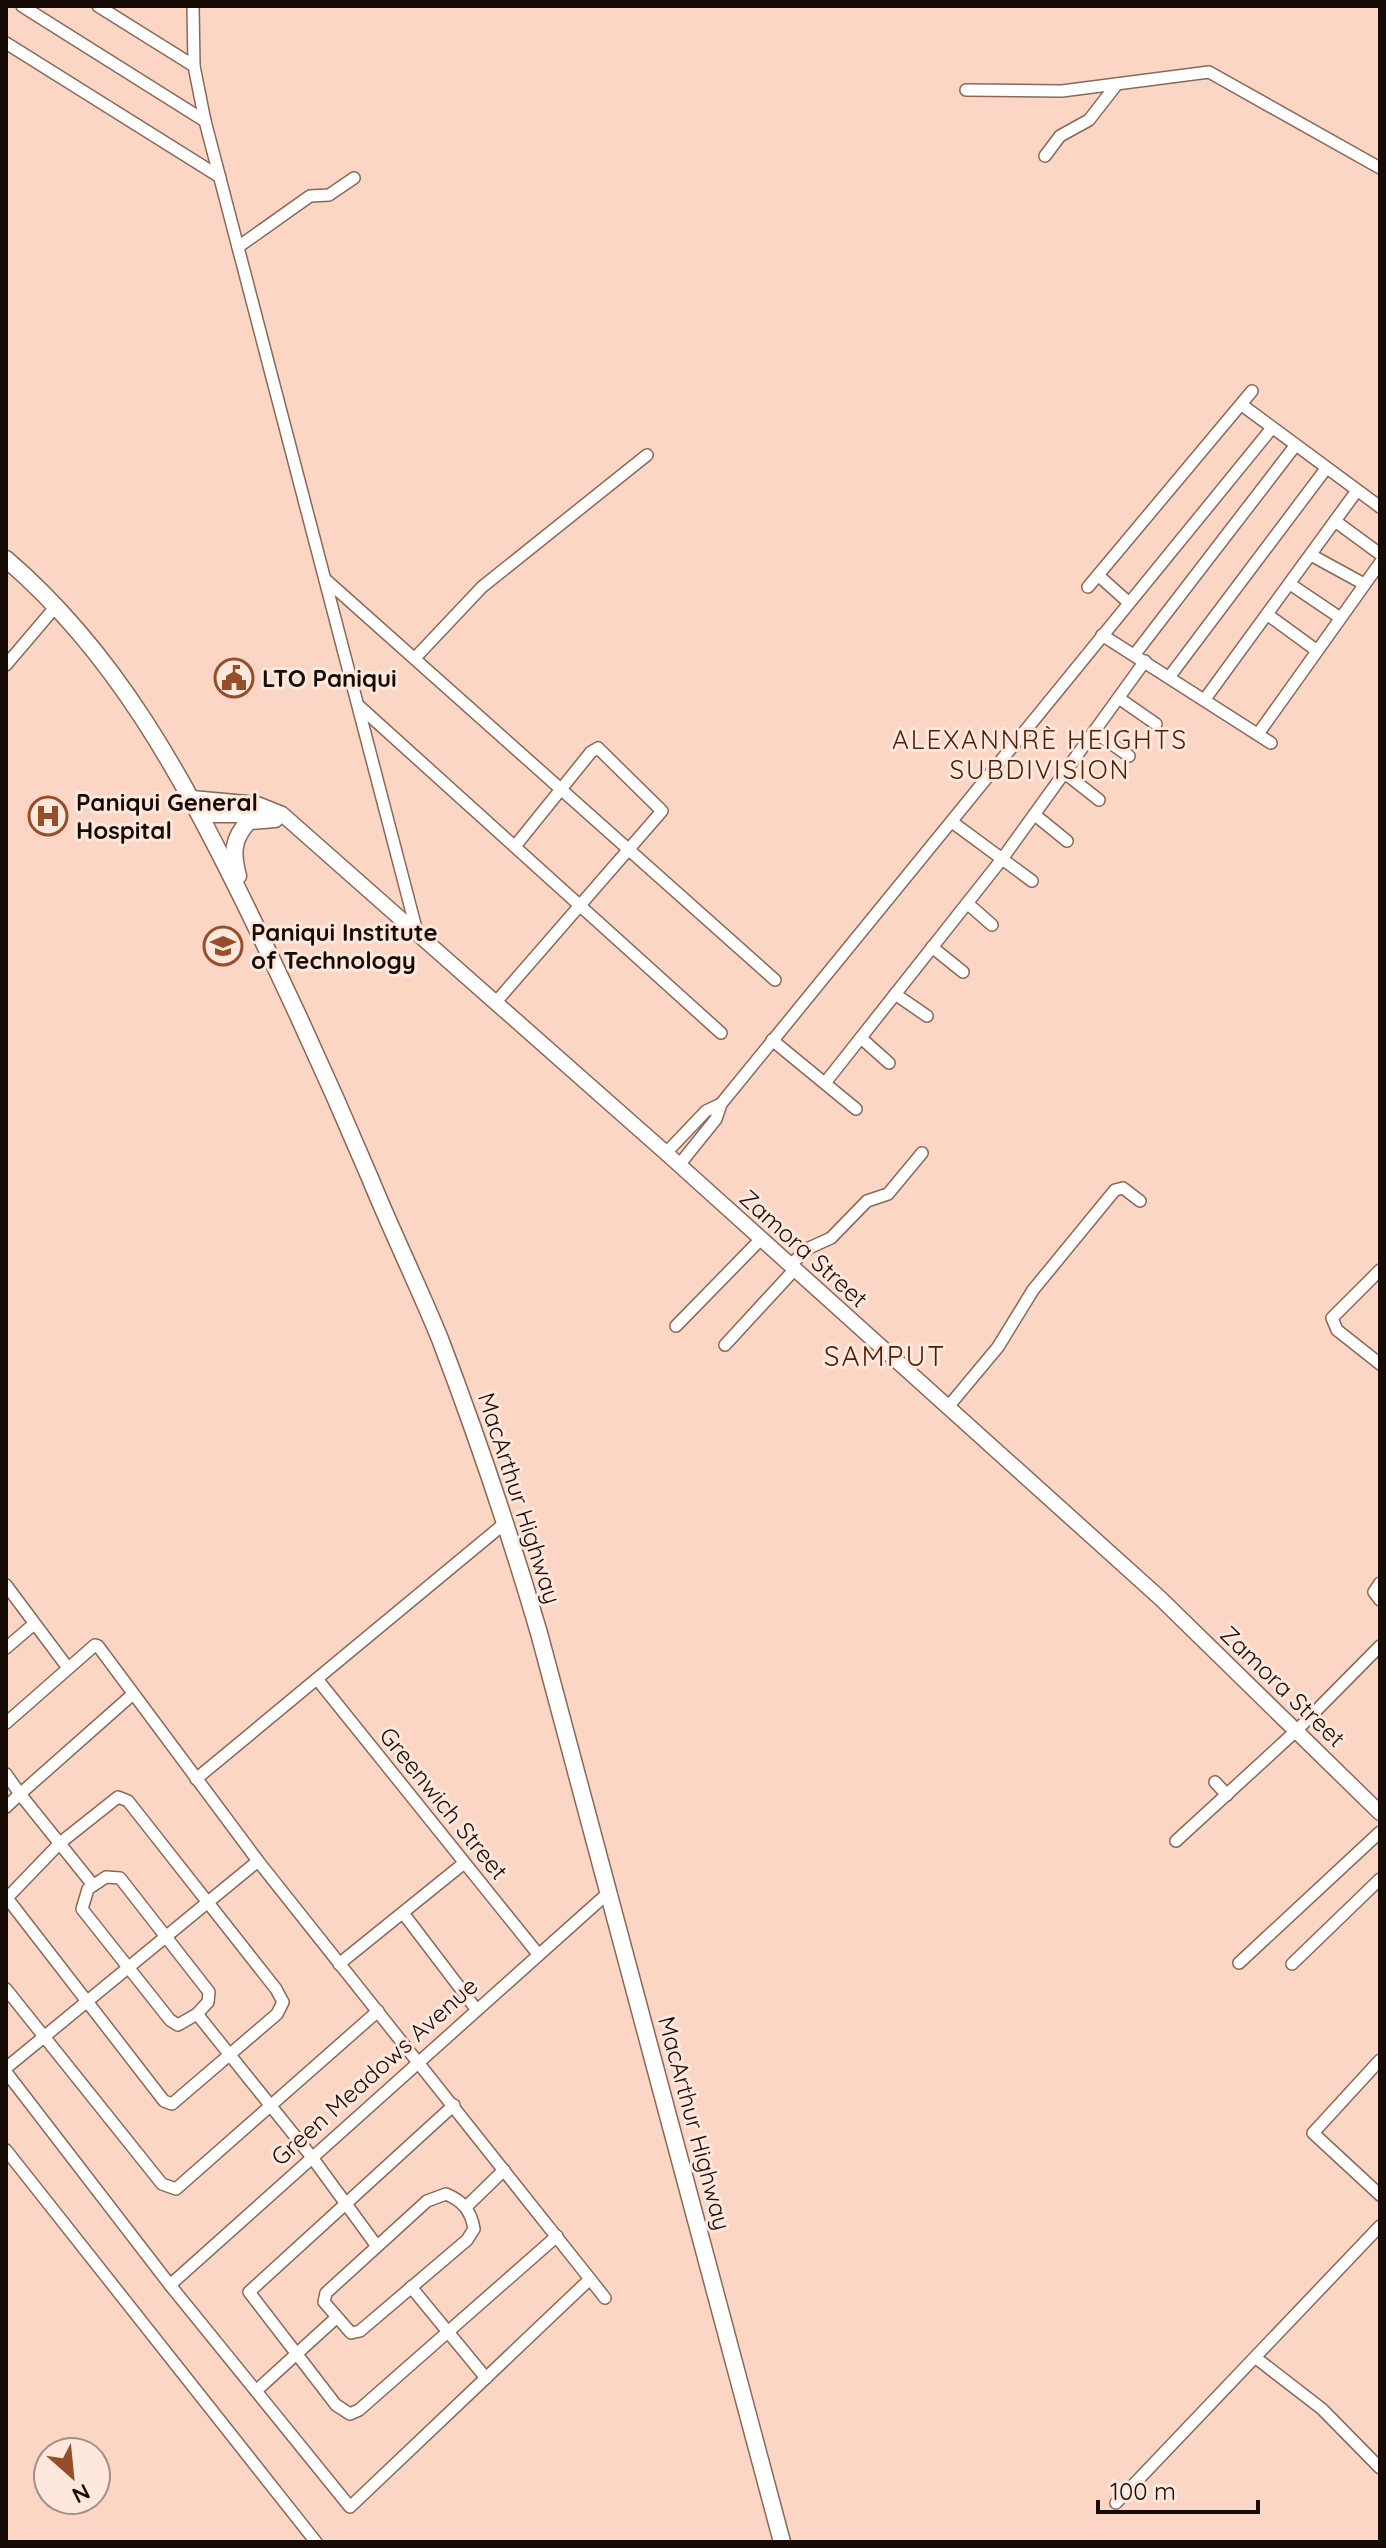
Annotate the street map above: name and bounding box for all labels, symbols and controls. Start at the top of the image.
public building icon: LTO Paniqui [213,657,255,699]
place label: LTO Paniqui [262,663,397,693]
district label: ALEXANNRÈ HEIGHTS SUBDIVISION [892,723,1188,786]
place label: Paniqui General Hospital [76,787,258,845]
hospital icon: Paniqui General Hospital [27,795,69,837]
place label: Paniqui Institute of Technology [251,917,438,975]
school or university icon: Paniqui Institute of Technology [202,925,244,967]
street label: Zamora Street [734,1183,874,1313]
district label: SAMPUT [824,1338,946,1373]
street label: MacArthur Highway [472,1389,568,1607]
street label: Zamora Street [1214,1619,1352,1753]
street label: Greenwich Street [373,1721,515,1885]
street label: Green Meadows Avenue [264,1970,484,2172]
street label: MacArthur Highway [652,2013,738,2233]
north arrow [32,2436,112,2516]
scale bar [1098,2464,1258,2514]
text: 100 m [1110,2476,1176,2506]
text: N [68,2478,95,2510]

